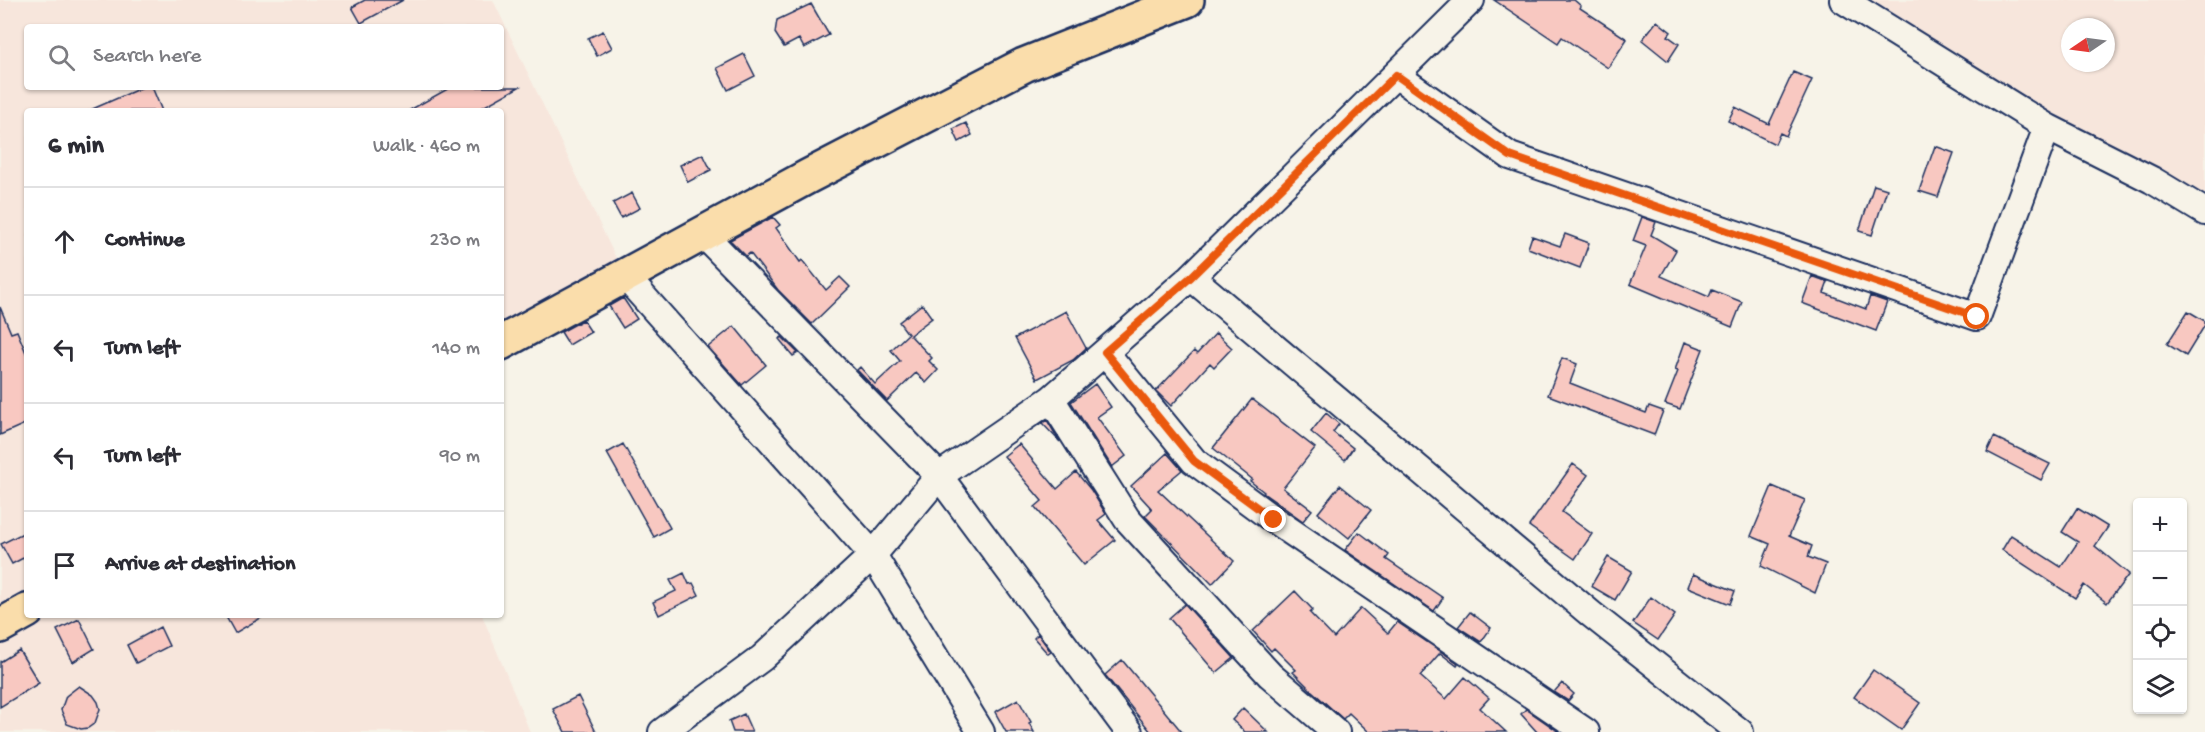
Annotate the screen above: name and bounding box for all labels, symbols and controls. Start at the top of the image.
north arrow [2061,18,2115,72]
search box [24,24,504,90]
icon: search [45,41,78,74]
text: Search here [93,44,201,70]
text: 6 min [48,132,104,163]
text: Walk · 460 m [373,136,480,159]
icon: ahead [48,225,81,258]
text: Continue [105,228,185,254]
text: 230 m [430,230,480,253]
route start [1963,303,1989,329]
icon: left [48,333,81,366]
text: Turn left [105,336,179,362]
text: 140 m [432,338,480,361]
icon: left [48,441,81,474]
text: Turn left [105,444,179,470]
text: 90 m [440,446,480,469]
map controls [2133,498,2187,714]
button: + [2133,498,2187,552]
route end [1260,506,1286,532]
icon: arrive [48,549,81,582]
text: Arrive at destination [105,552,295,578]
button: − [2133,552,2187,606]
button: locate [2133,606,2187,660]
button: layers [2133,660,2187,714]

